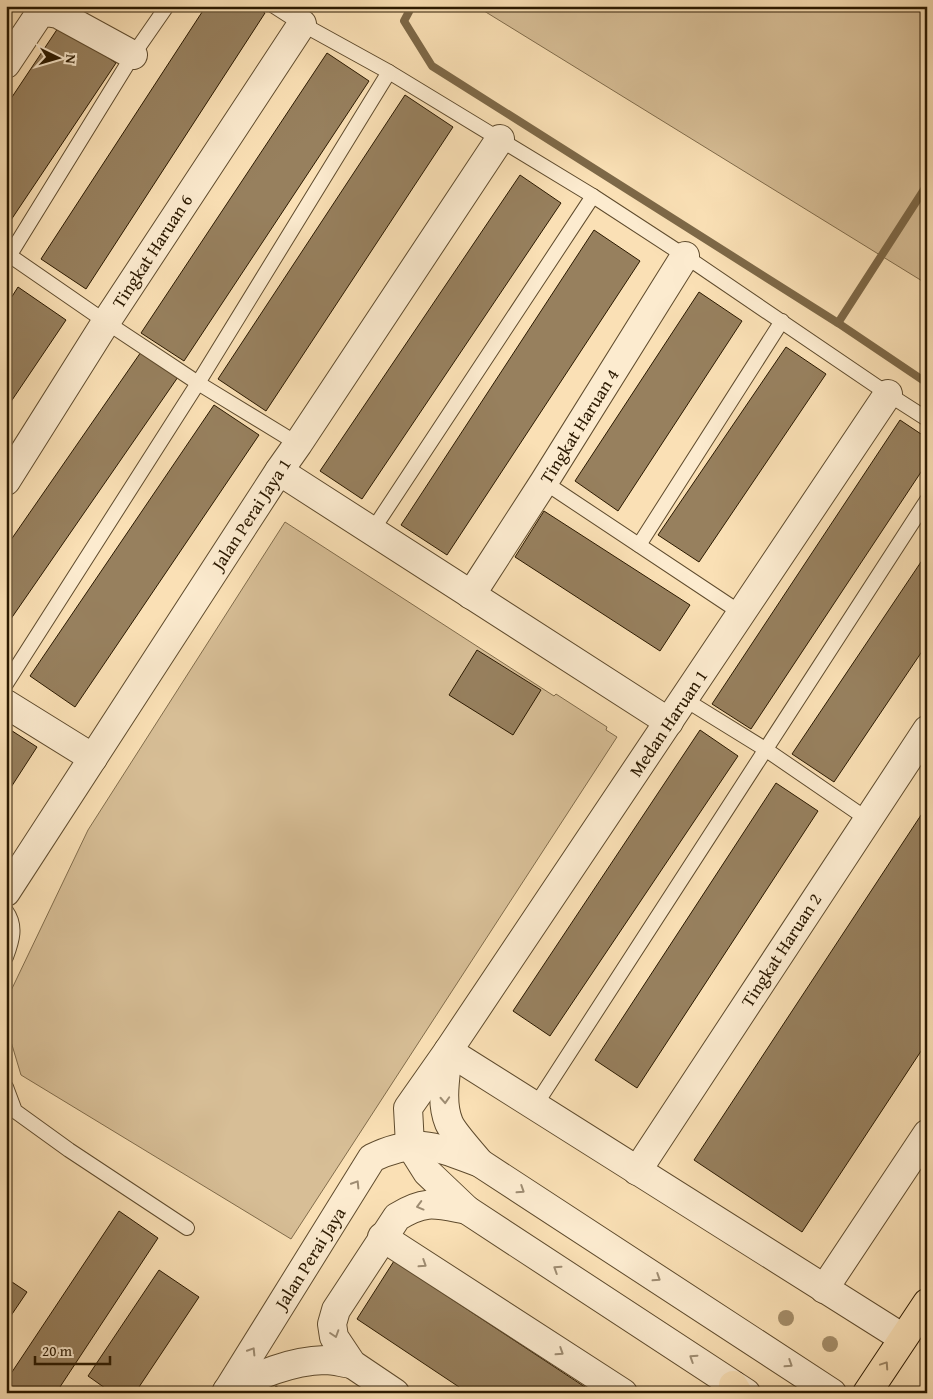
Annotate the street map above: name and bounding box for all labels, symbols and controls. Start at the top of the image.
north arrow [32,32,82,82]
text: N [61,54,81,65]
street label: Tingkat Haruan 6 [105,189,199,313]
street label: Tingkat Haruan 4 [533,363,625,489]
street label: Jalan Perai Jaya 1 [204,453,297,577]
street label: Medan Haruan 1 [622,664,714,782]
street label: Tingkat Haruan 2 [734,888,828,1012]
one-way arrow [440,1096,451,1104]
one-way arrow [350,1180,359,1189]
one-way arrow [516,1183,525,1193]
one-way arrow [415,1200,424,1211]
street label: Jalan Perai Jaya [267,1201,352,1316]
one-way arrow [418,1257,427,1267]
one-way arrow [553,1266,563,1275]
one-way arrow [652,1272,661,1282]
one-way arrow [330,1330,340,1338]
scale bar [35,1334,110,1366]
text: 20 m [42,1340,73,1361]
one-way arrow [554,1346,563,1355]
one-way arrow [245,1348,255,1357]
one-way arrow [689,1355,698,1365]
one-way arrow [783,1358,792,1367]
one-way arrow [879,1361,888,1371]

